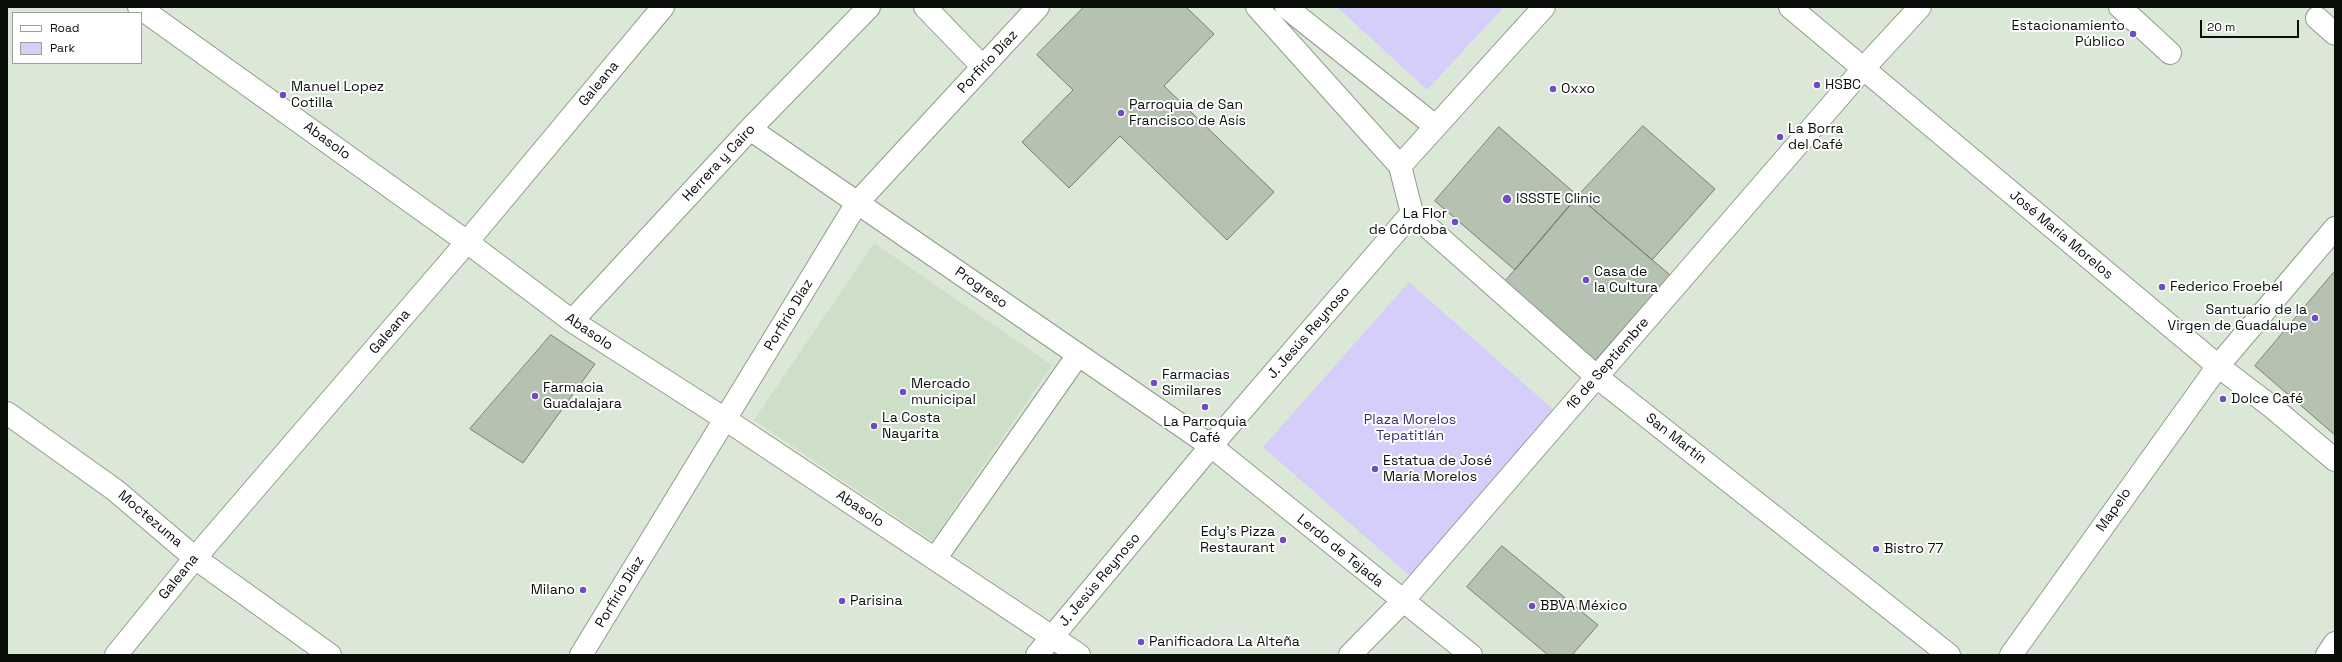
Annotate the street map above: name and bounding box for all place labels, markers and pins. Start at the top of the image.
place label: Estacionamiento Público [2012,18,2125,50]
marker: Estacionamiento Público [2128,29,2138,39]
place label: HSBC [1825,77,1861,93]
place label: Manuel Lopez Cotilla [291,79,384,112]
marker: HSBC [1812,80,1822,90]
place label: Oxxo [1561,81,1595,97]
marker: Oxxo [1548,84,1558,94]
marker: Manuel Lopez Cotilla [278,90,288,100]
place label: Parroquia de San Francisco de Asís [1129,97,1246,130]
marker: Parroquia de San Francisco de Asís [1116,108,1126,118]
place label: La Borra del Café [1788,121,1844,154]
marker: La Borra del Café [1775,132,1785,142]
place label: ISSSTE Clinic [1516,191,1601,207]
marker: ISSSTE Clinic [1501,193,1513,205]
place label: La Flor de Córdoba [1369,206,1447,238]
marker: La Flor de Córdoba [1450,217,1460,227]
place label: Casa de la Cultura [1594,264,1658,296]
marker: Casa de la Cultura [1581,275,1591,285]
place label: Federico Froebel [2170,279,2283,295]
marker: Federico Froebel [2157,282,2167,292]
place label: Santuario de la Virgen de Guadalupe [2167,302,2307,334]
marker: Santuario de la Virgen de Guadalupe [2310,313,2320,323]
place label: Farmacias Similares [1162,367,1230,400]
place label: Mercado municipal [911,376,976,408]
marker: Farmacias Similares [1149,378,1159,388]
place label: Farmacia Guadalajara [543,380,622,412]
marker: Mercado municipal [898,387,908,397]
marker: Farmacia Guadalajara [530,391,540,401]
place label: Dolce Café [2231,391,2303,407]
marker: Dolce Café [2218,394,2228,404]
marker: La Parroquia Café [1200,402,1210,412]
place label: La Costa Nayarita [882,410,941,442]
place label: La Parroquia Café [1163,414,1247,446]
marker: La Costa Nayarita [869,421,879,431]
place label: Estatua de José María Morelos [1383,453,1492,486]
marker: Estatua de José María Morelos [1370,464,1380,474]
place label: Edy's Pizza Restaurant [1200,524,1275,556]
marker: Edy's Pizza Restaurant [1278,535,1288,545]
place label: Bistro 77 [1884,541,1943,557]
marker: Bistro 77 [1871,544,1881,554]
place label: Milano [531,582,575,598]
marker: Milano [578,585,588,595]
place label: Parisina [850,593,902,609]
marker: Parisina [837,596,847,606]
place label: BBVA México [1540,598,1627,614]
marker: BBVA México [1527,601,1537,611]
place label: Panificadora La Alteña [1149,634,1300,650]
marker: Panificadora La Alteña [1136,637,1146,647]

